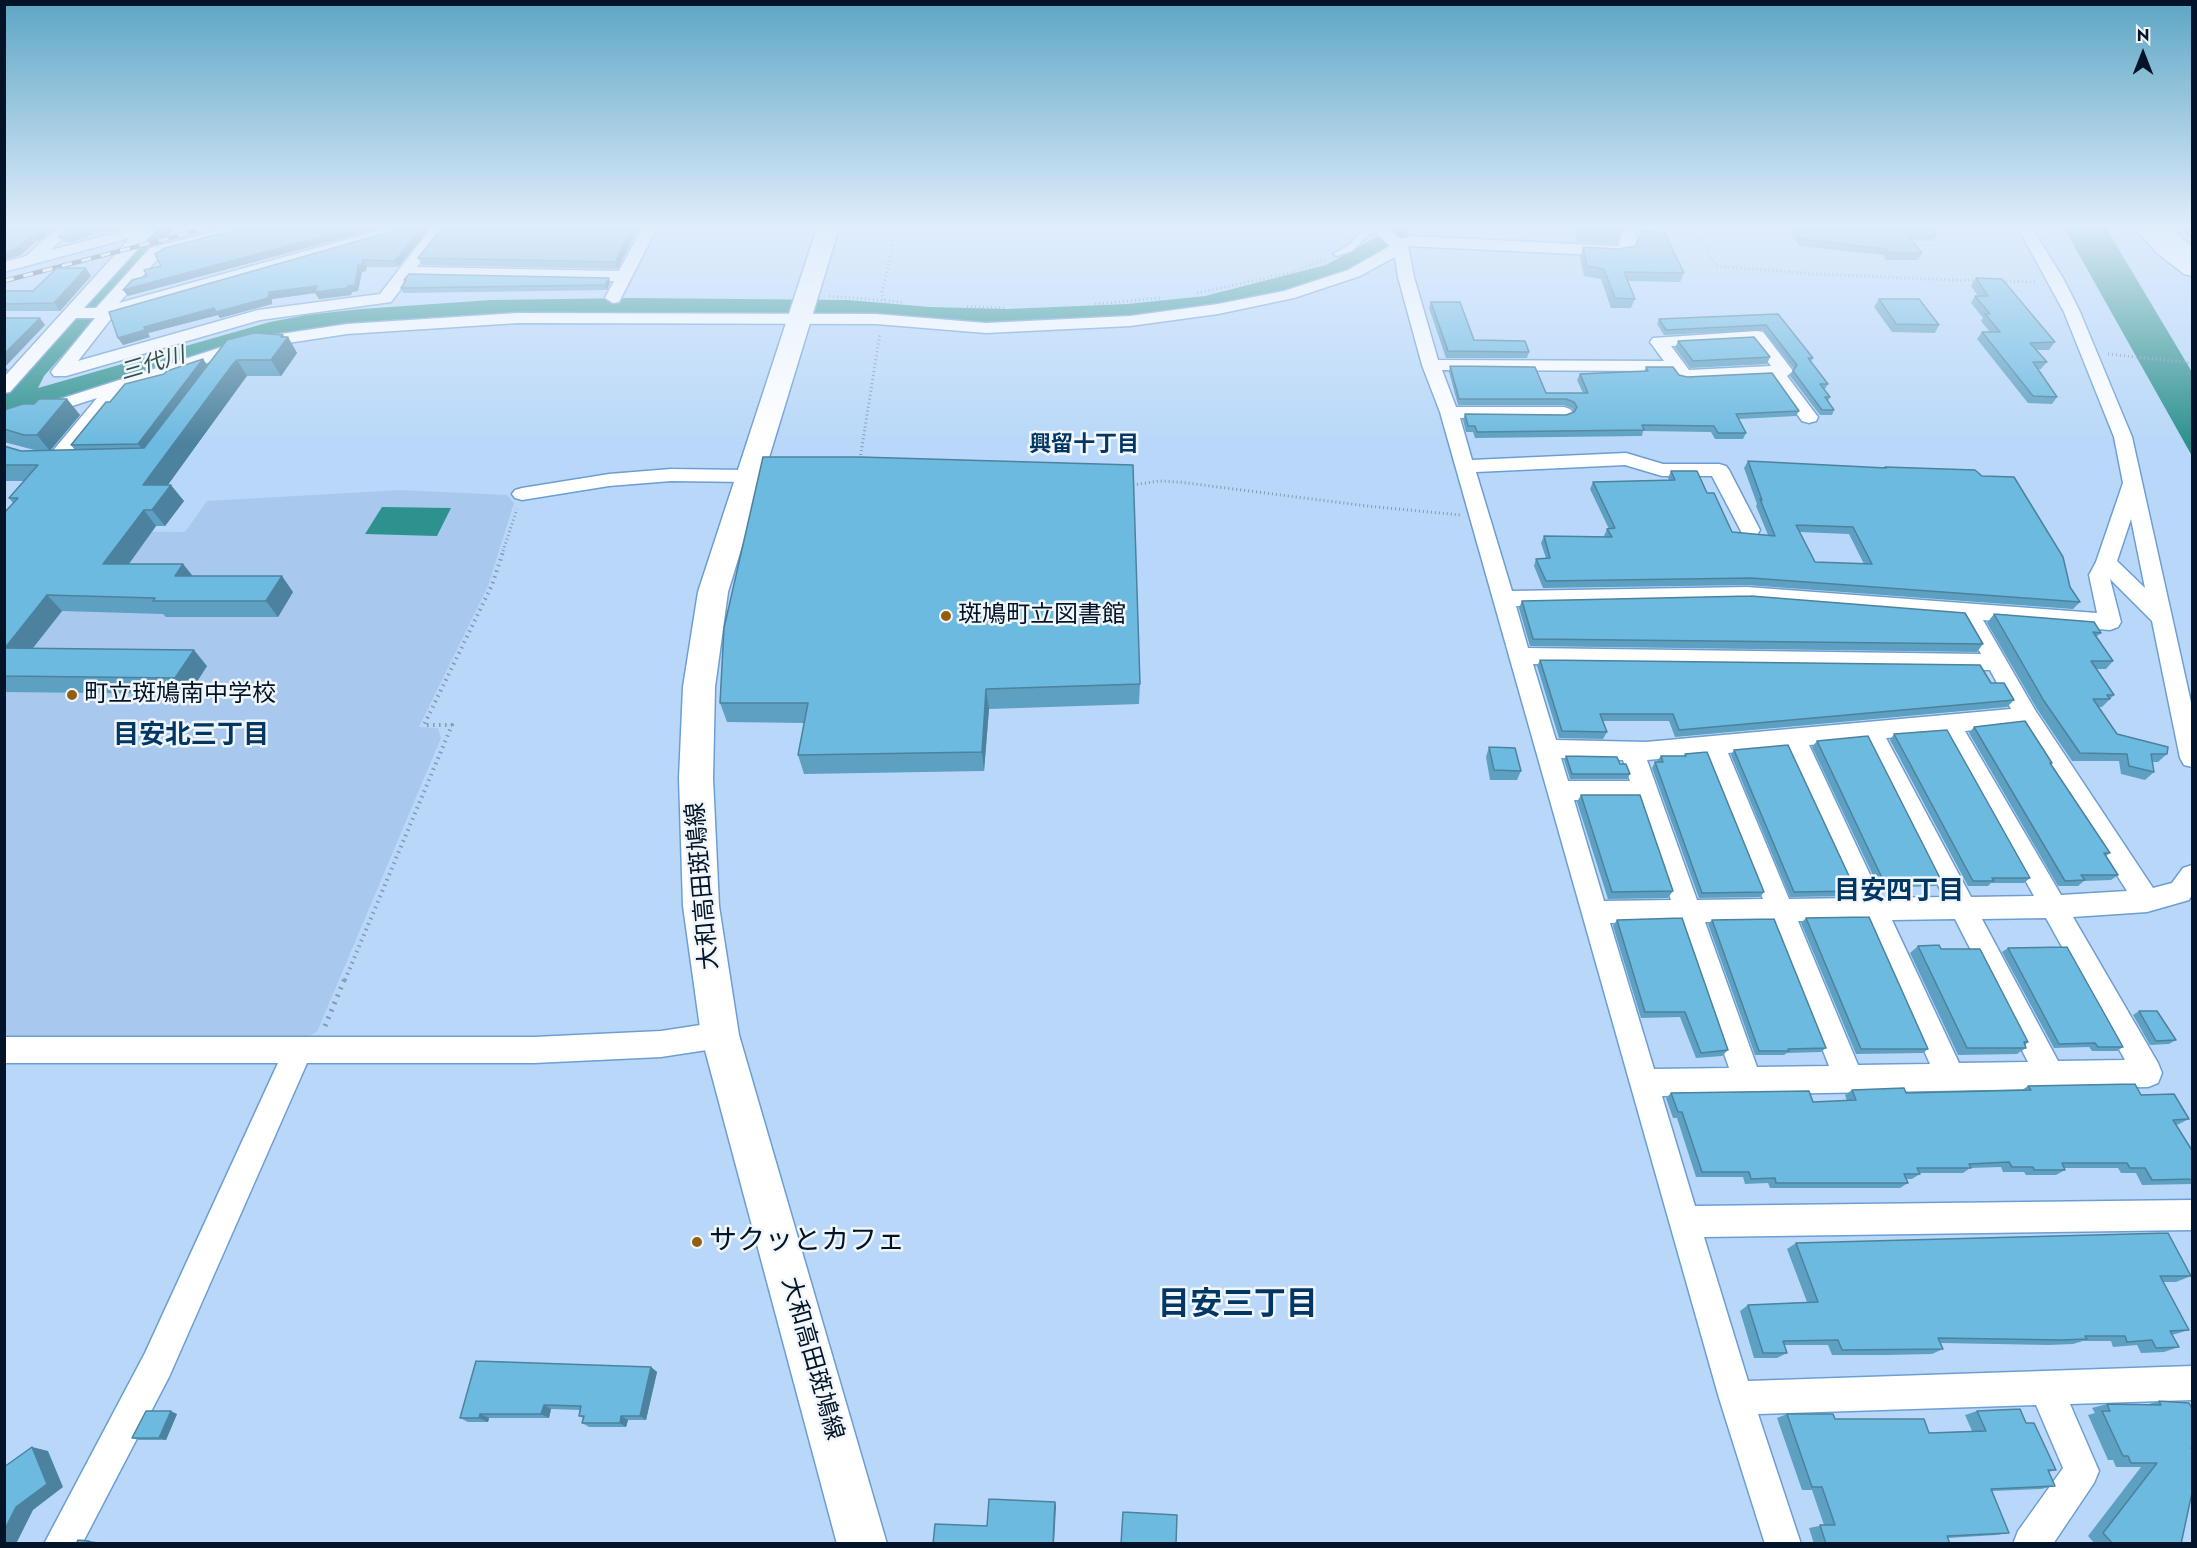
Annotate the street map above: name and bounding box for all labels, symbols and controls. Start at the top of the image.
north arrow [2113,24,2173,84]
text: N [2137,24,2149,47]
water label: 三代川 [118,343,188,387]
district label: 興留十丁目 [1029,433,1139,459]
place label: 斑鳩町立図書館 [958,602,1126,630]
marker: 斑鳩町立図書館 [939,609,953,623]
place label: 町立斑鳩南中学校 [84,681,276,709]
marker: 町立斑鳩南中学校 [65,688,79,702]
district label: 目安北三丁目 [113,721,269,753]
street label: 大和高田斑鳩線 [682,801,726,971]
district label: 目安四丁目 [1834,877,1964,909]
place label: サクッとカフェ [709,1225,905,1259]
marker: サクッとカフェ [690,1235,704,1249]
street label: 大和高田斑鳩線 [774,1274,848,1444]
district label: 目安三丁目 [1158,1287,1318,1325]

